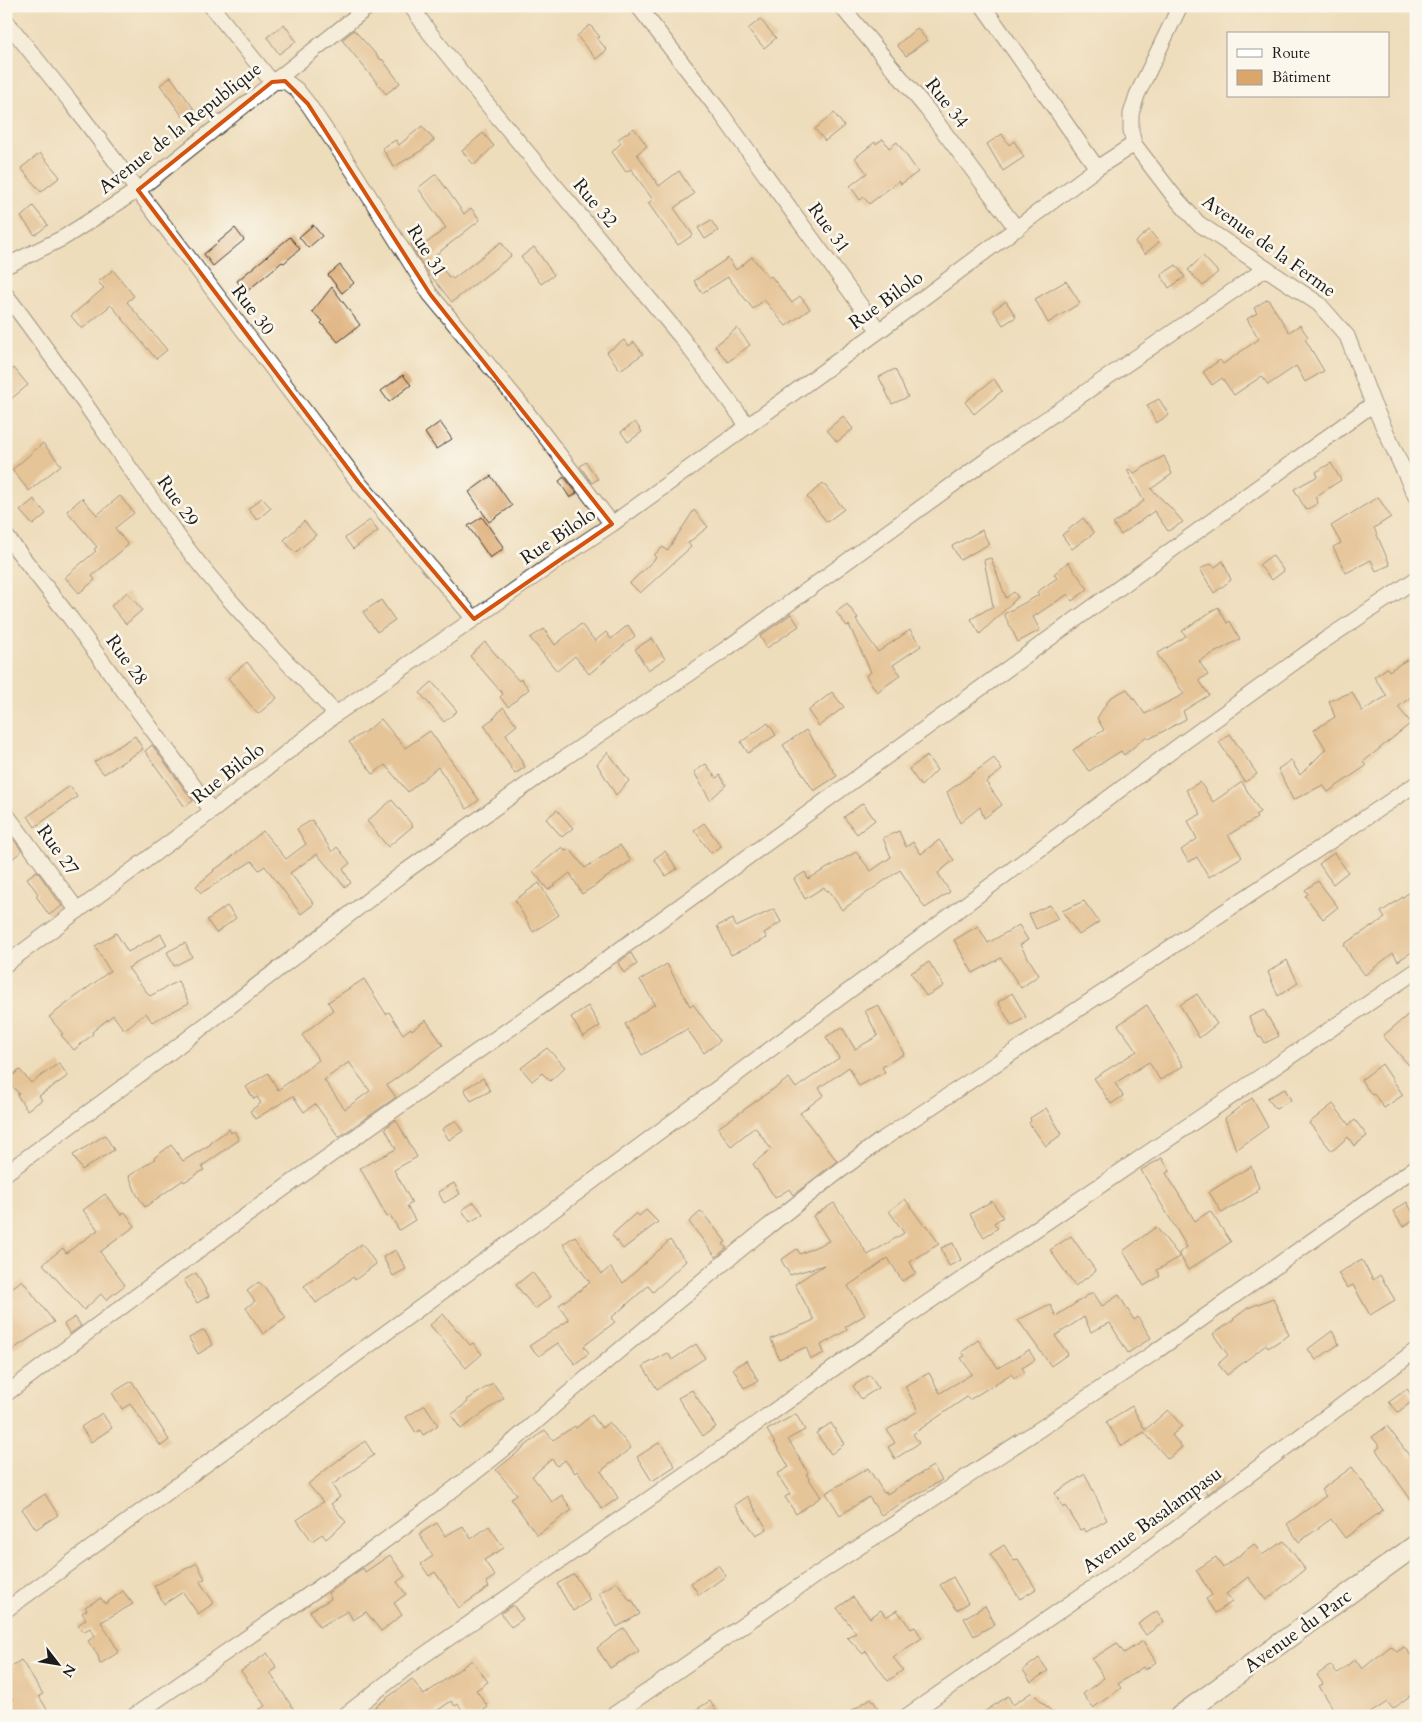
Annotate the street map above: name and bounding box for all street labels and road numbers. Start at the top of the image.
street label: Avenue de la Republique [93,56,267,200]
street label: Rue 34 [919,73,975,134]
street label: Rue 32 [567,173,623,233]
street label: Avenue de la Ferme [1197,189,1341,303]
street label: Rue 31 [802,197,856,259]
street label: Rue 31 [401,220,453,282]
street label: Rue Bilolo [844,264,928,336]
street label: Rue 30 [226,279,281,341]
street label: Rue 29 [151,470,205,532]
street label: Rue Bilolo [515,501,601,571]
street label: Rue 28 [100,629,154,691]
street label: Rue Bilolo [186,736,270,810]
street label: Rue 27 [31,819,85,881]
street label: Avenue Basalampasu [1077,1461,1227,1579]
street label: Avenue du Parc [1239,1583,1357,1679]

